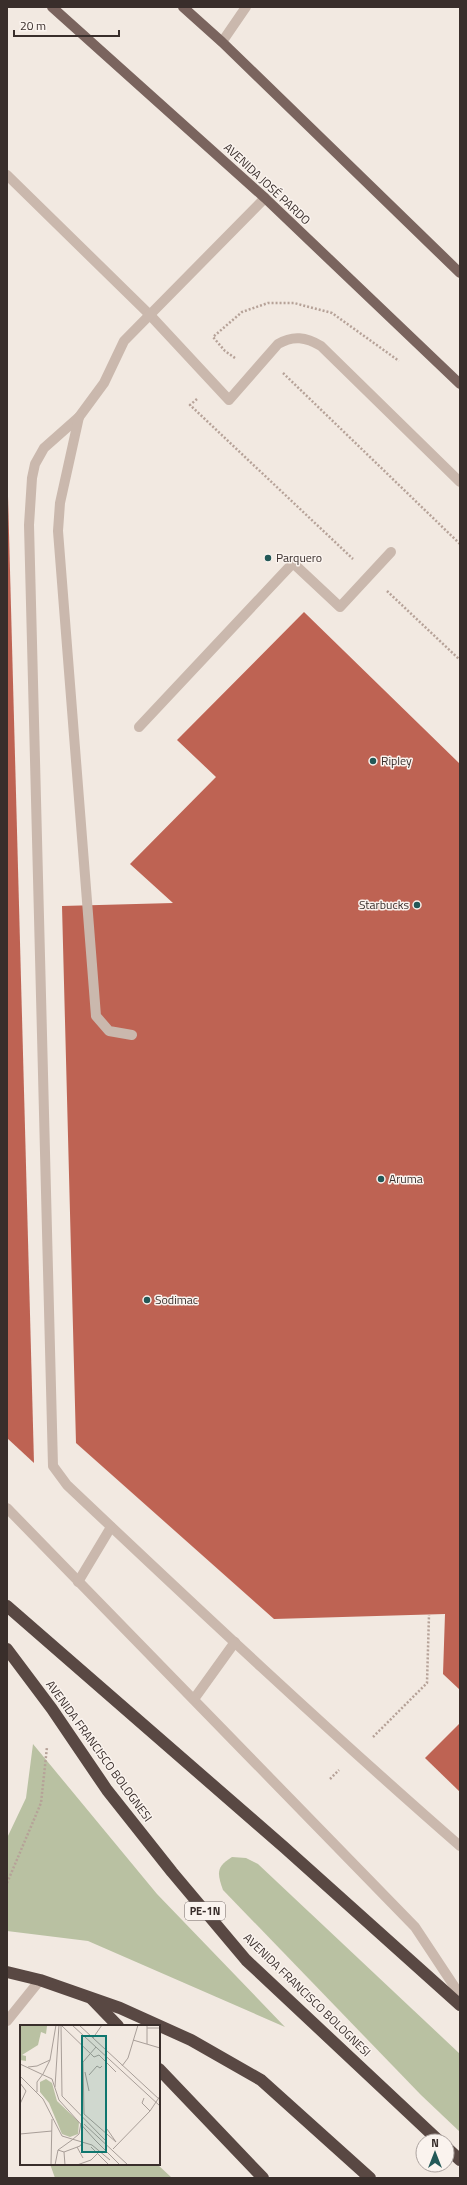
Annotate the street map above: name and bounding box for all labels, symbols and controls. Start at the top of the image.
scale bar [14,12,119,38]
text: 20 m [20,16,46,35]
street label: AVENIDA JOSÉ PARDO [220,138,315,229]
place label: Parquero [276,548,322,567]
marker: Parquero [263,553,273,563]
place label: Ripley [381,751,412,770]
marker: Ripley [368,756,378,766]
place label: Starbucks [359,895,409,914]
marker: Starbucks [412,900,422,910]
place label: Aruma [389,1169,423,1188]
marker: Aruma [376,1174,386,1184]
place label: Sodimac [155,1290,198,1309]
marker: Sodimac [142,1295,152,1305]
street label: AVENIDA FRANCISCO BOLOGNESI [41,1676,157,1825]
road number: PE-1N [185,1902,225,1920]
street label: AVENIDA FRANCISCO BOLOGNESI [239,1928,375,2061]
inset map [20,2025,160,2165]
north arrow [415,2133,455,2173]
text: N [431,2135,439,2151]

